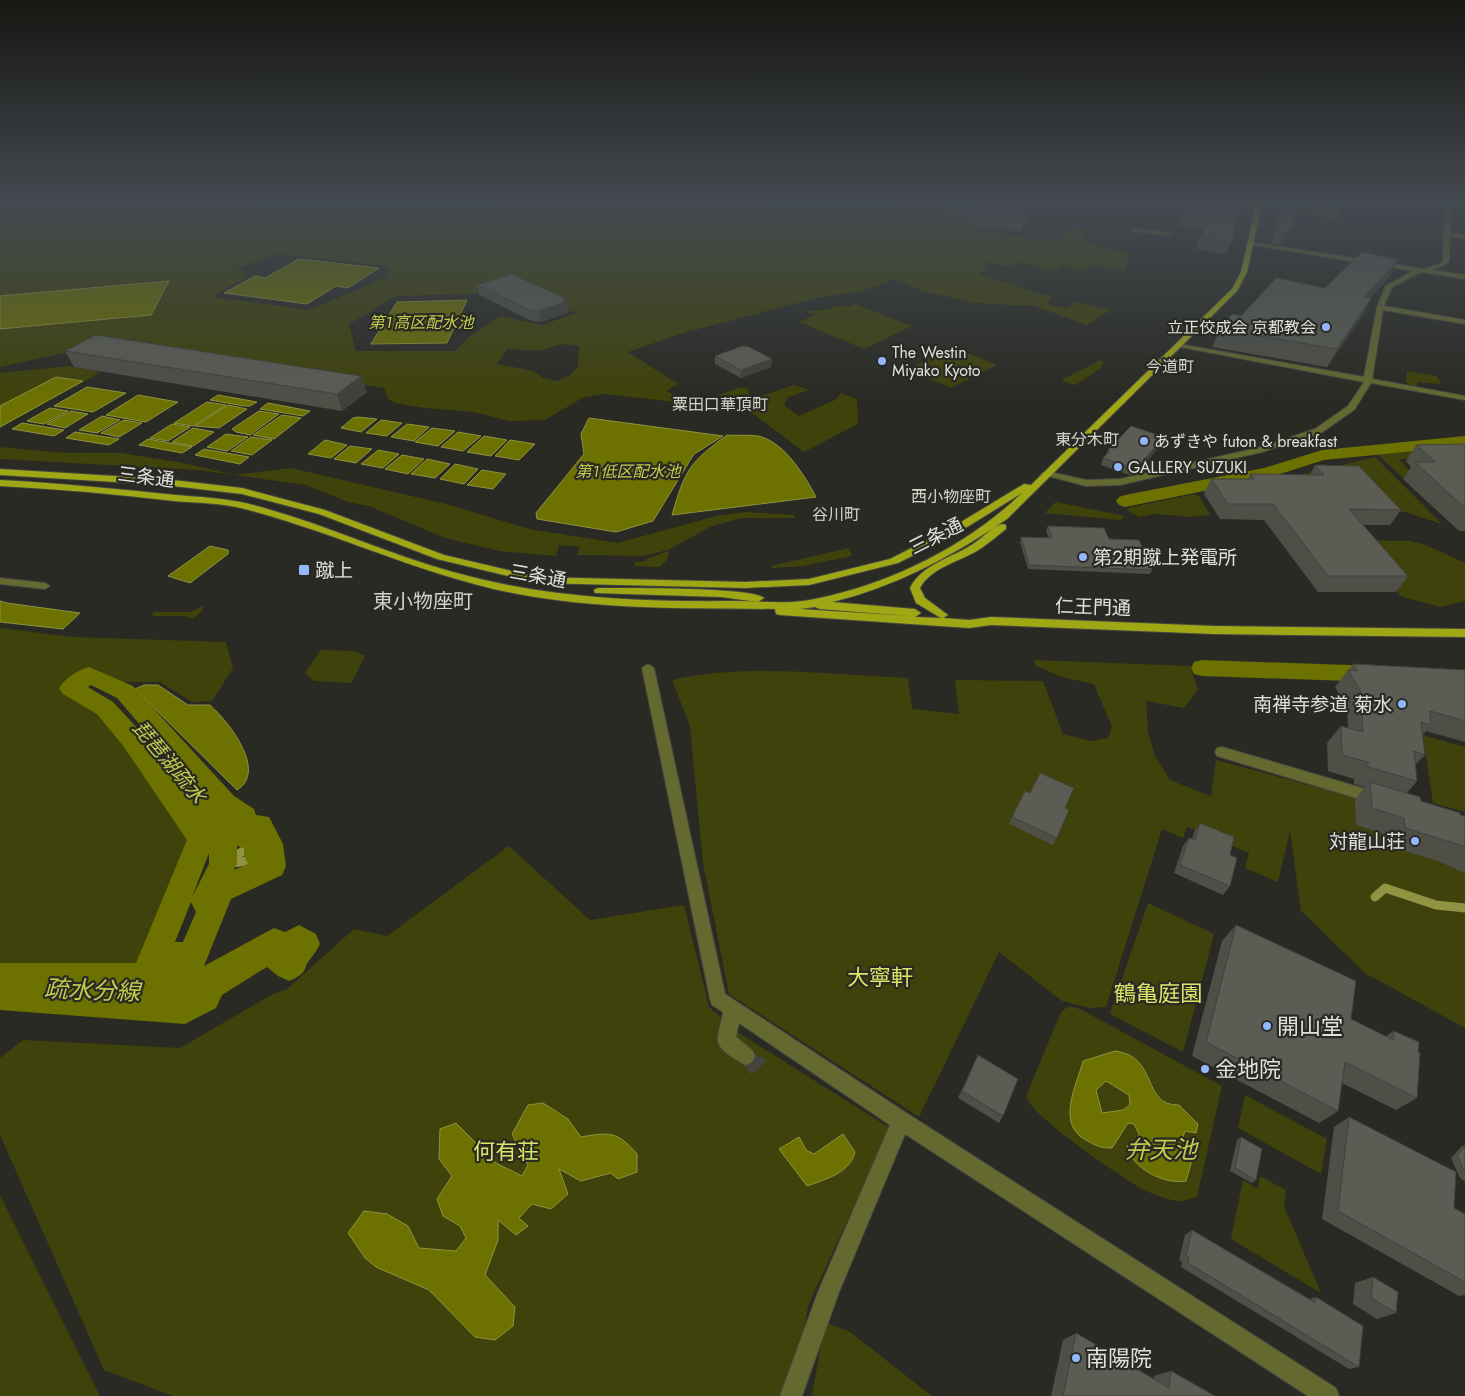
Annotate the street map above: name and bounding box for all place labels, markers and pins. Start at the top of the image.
place label: 立正佼成会 京都教会 [1167,316,1316,339]
marker: 立正佼成会 京都教会 [1320,321,1332,333]
place label: The Westin Miyako Kyoto [892,341,981,382]
marker: The Westin Miyako Kyoto [876,355,888,367]
place label: あずきや futon & breakfast [1154,430,1337,453]
marker: あずきや futon & breakfast [1138,435,1150,447]
place label: GALLERY SUZUKI [1128,456,1247,479]
marker: GALLERY SUZUKI [1112,461,1124,473]
place label: 第２期蹴上発電所 [1093,544,1237,571]
marker: 第２期蹴上発電所 [1077,551,1089,563]
place label: 蹴上 [315,557,353,584]
marker: 蹴上 [297,563,311,577]
place label: 南禅寺参道 菊水 [1253,691,1392,718]
marker: 南禅寺参道 菊水 [1396,698,1408,710]
place label: 対龍山荘 [1329,828,1405,855]
marker: 対龍山荘 [1409,835,1421,847]
place label: 開山堂 [1277,1010,1343,1042]
marker: 開山堂 [1261,1020,1273,1032]
place label: 金地院 [1215,1053,1281,1085]
marker: 金地院 [1199,1063,1211,1075]
place label: 南陽院 [1086,1342,1152,1374]
marker: 南陽院 [1070,1352,1082,1364]

